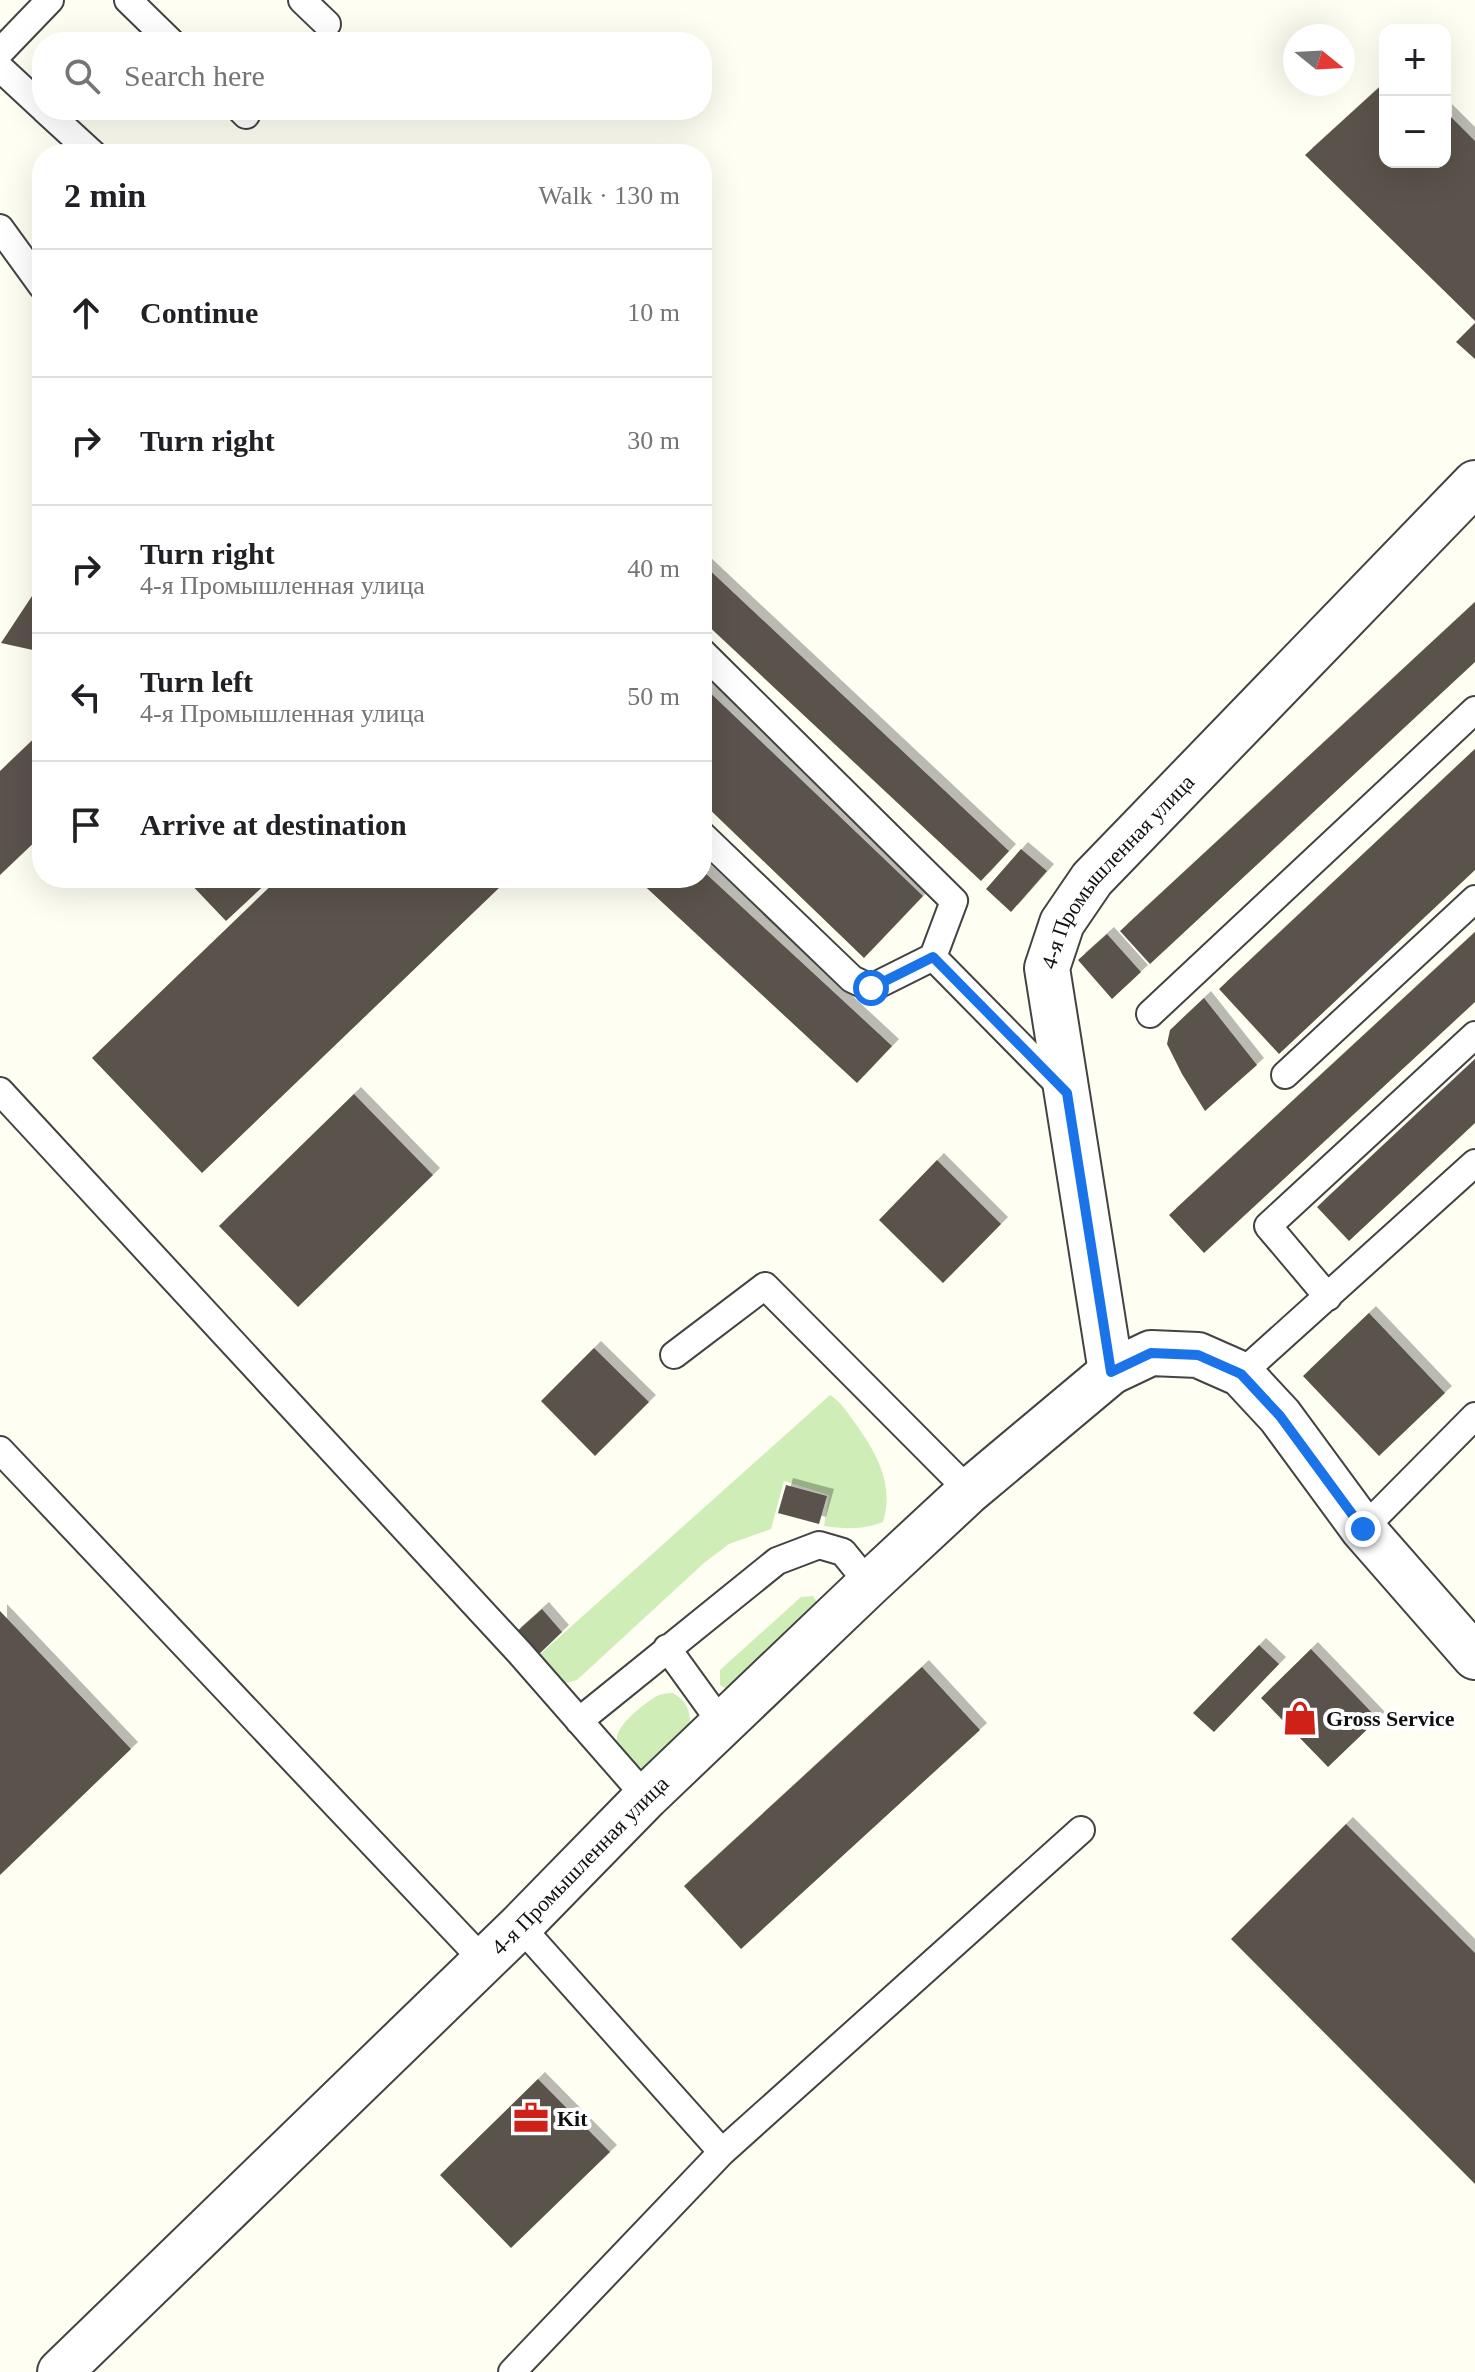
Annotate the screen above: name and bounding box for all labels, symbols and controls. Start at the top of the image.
north arrow [1283,24,1355,96]
map controls [1379,24,1451,168]
button: + [1379,24,1451,96]
search box [32,32,712,120]
icon: search [60,54,104,98]
text: Search here [124,59,265,92]
button: − [1379,96,1451,168]
text: 2 min [64,177,146,214]
text: Walk · 130 m [538,181,680,210]
icon: ahead [64,291,108,335]
text: Continue [140,296,258,329]
text: 10 m [627,298,680,327]
icon: right [64,419,108,463]
text: Turn right [140,424,275,457]
text: 30 m [627,426,680,455]
text: Turn right [140,537,275,570]
icon: right [64,547,108,591]
text: 40 m [627,554,680,583]
text: 4-я Промышленная улица [140,571,425,600]
text: Turn left [140,665,253,698]
icon: left [64,675,108,719]
text: 50 m [627,682,680,711]
text: 4-я Промышленная улица [140,699,425,728]
street label: 4-я Промышленная улица [1035,769,1199,972]
icon: arrive [64,803,108,847]
text: Arrive at destination [140,808,407,841]
route start [853,970,889,1006]
route end [1345,1511,1381,1547]
shop icon: Gross Service [1281,1699,1319,1737]
place label: Gross Service [1326,1706,1455,1731]
street label: 4-я Промышленная улица [486,1770,673,1960]
office icon: Kit [512,2099,550,2137]
place label: Kit [557,2106,588,2131]

